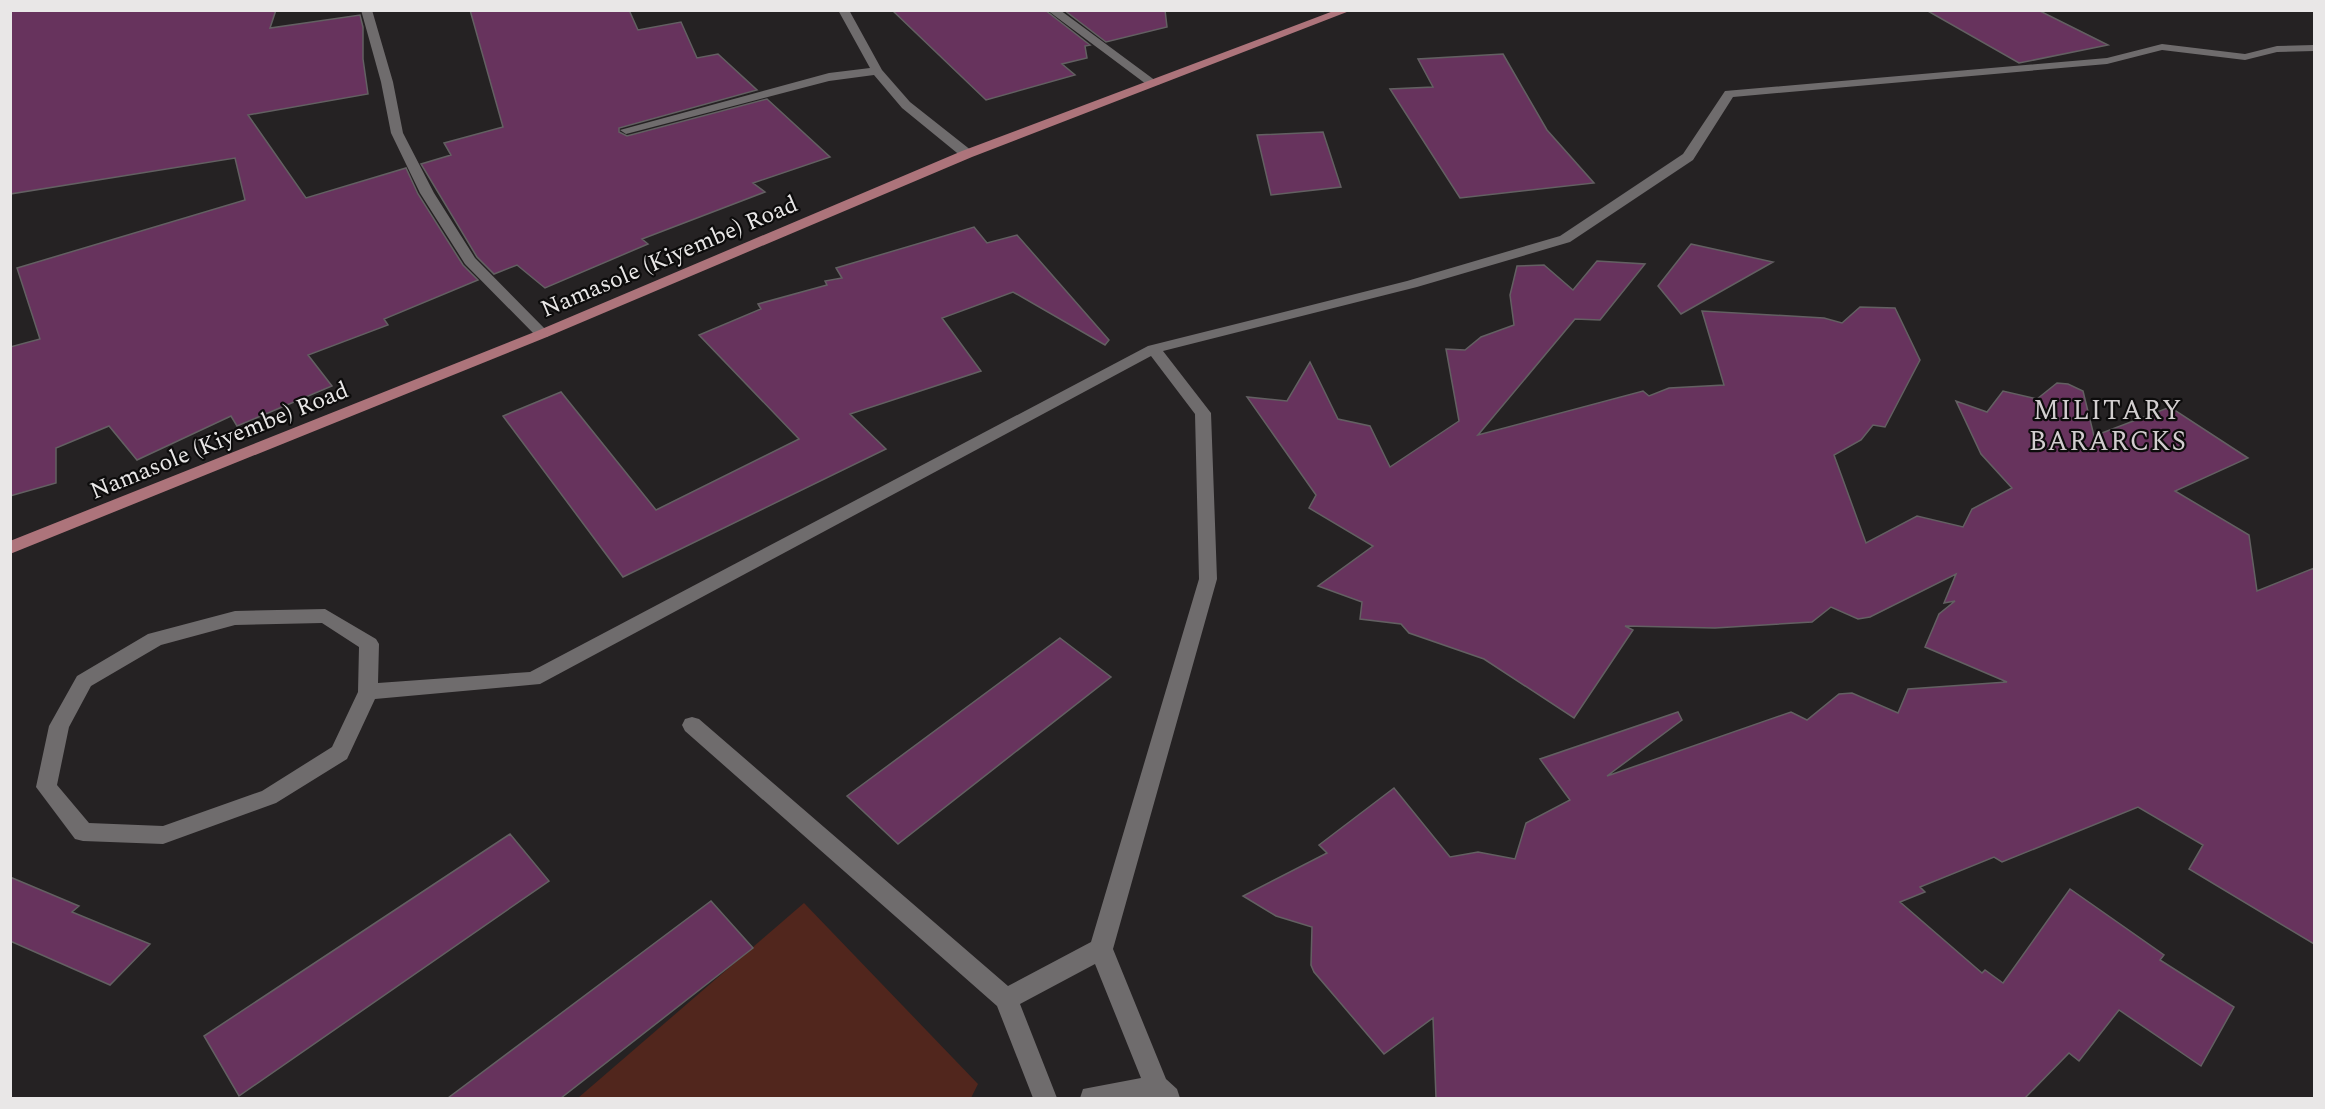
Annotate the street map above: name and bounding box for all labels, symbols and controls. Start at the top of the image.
street label: Namasole (Kiyembe) Road [535,186,804,327]
street label: Namasole (Kiyembe) Road [85,372,354,509]
district label: MILITARY BARARCKS [2029,390,2187,463]

